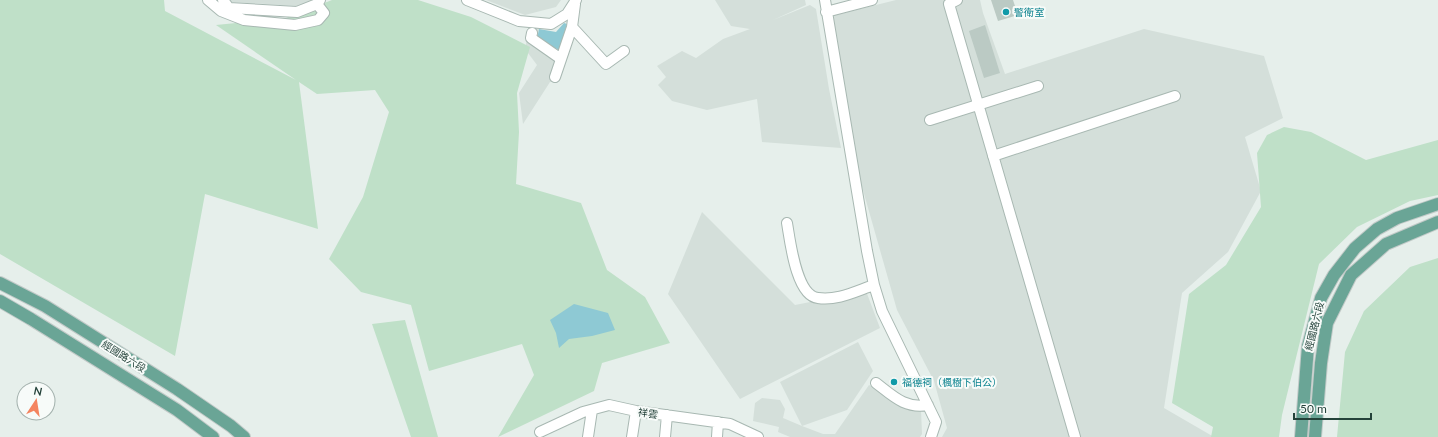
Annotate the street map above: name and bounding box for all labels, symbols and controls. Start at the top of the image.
place label: 警衛室 [1014,6,1044,18]
marker: 警衛室 [1001,7,1011,17]
street label: 經國路六段 [1302,300,1326,352]
street label: 經國路六段 [100,338,148,374]
place label: 福德祠（楓樹下伯公） [902,376,1002,388]
marker: 福德祠（楓樹下伯公） [889,377,899,387]
north arrow [16,381,56,421]
text: N [33,383,44,398]
scale bar [1294,395,1371,421]
text: 50 m [1300,401,1327,416]
street label: 祥雲 [637,406,659,420]

